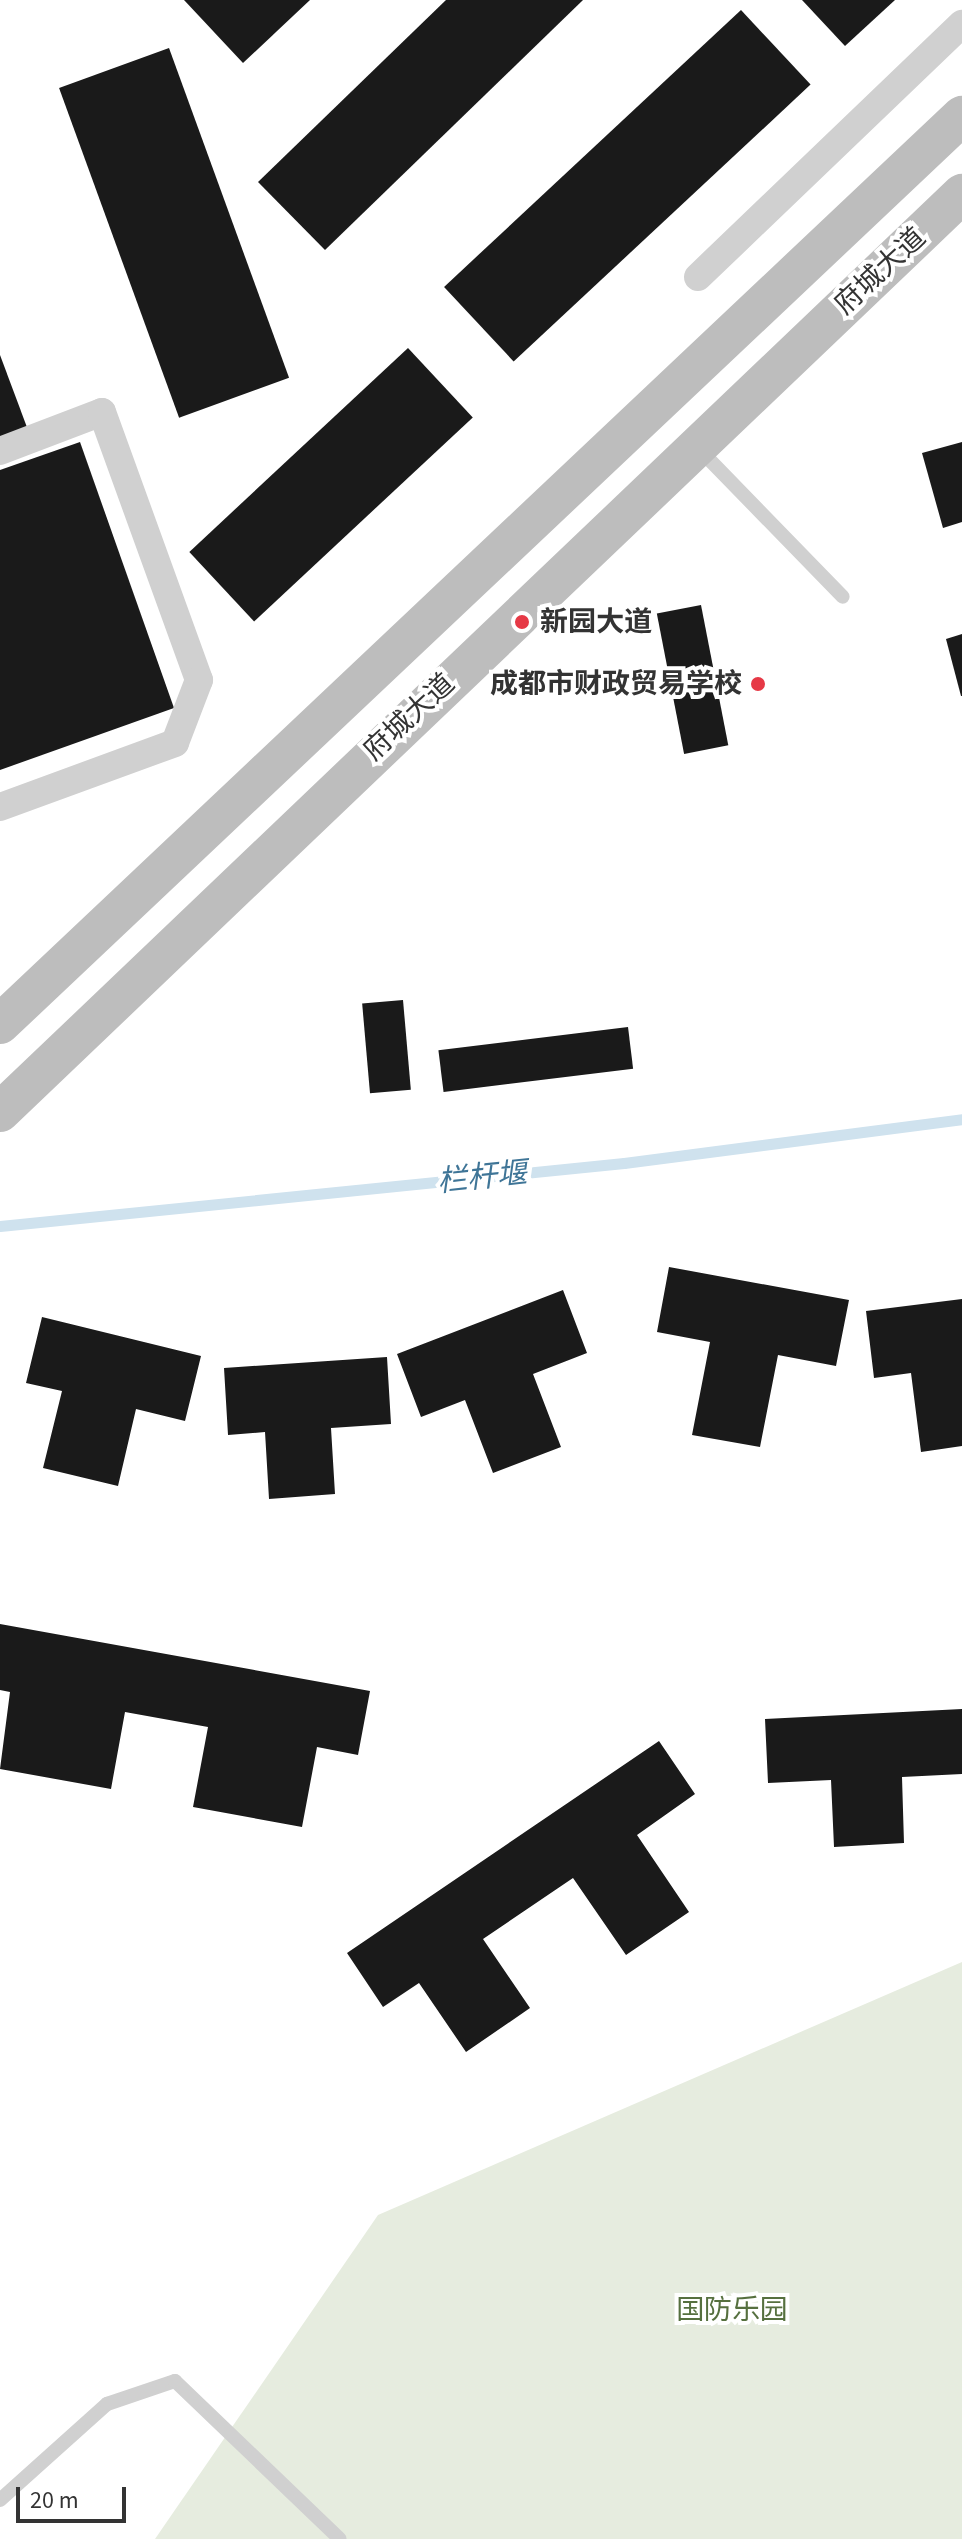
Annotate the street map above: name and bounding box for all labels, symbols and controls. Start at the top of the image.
street label: 府城大道 [828,221,932,321]
place label: 新园大道 [540,605,652,639]
marker: 新园大道 [511,611,533,633]
street label: 府城大道 [357,667,461,767]
place label: 成都市财政贸易学校 [490,667,742,701]
marker: 成都市财政贸易学校 [749,675,767,693]
water label: 栏杆堰 [435,1155,529,1201]
park label: 国防乐园 [676,2293,788,2327]
scale bar [20,2471,130,2521]
text: 20 m [30,2483,79,2518]

